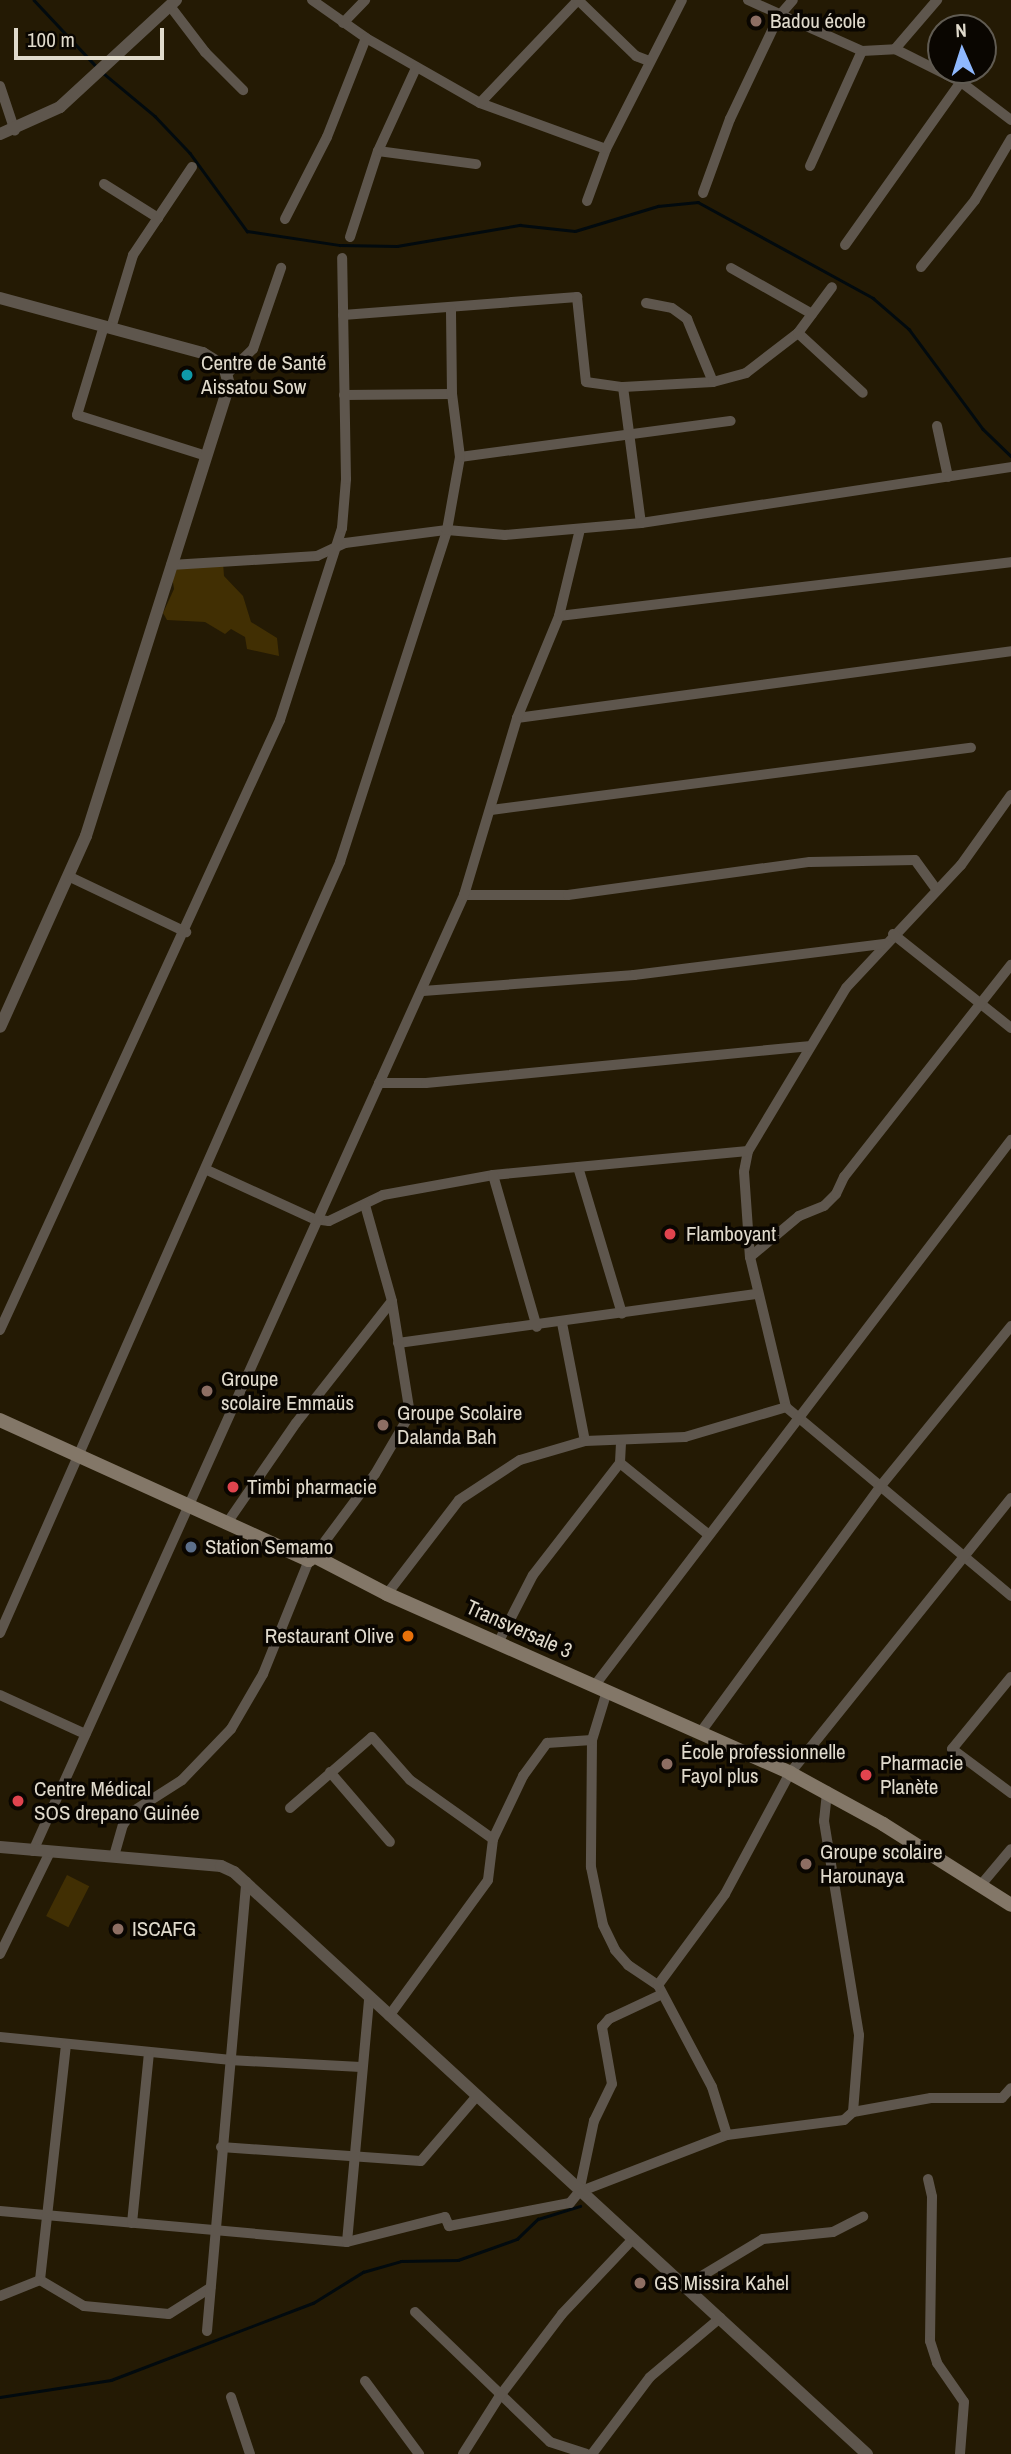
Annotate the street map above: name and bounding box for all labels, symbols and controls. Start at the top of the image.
place label: Badou école [770,8,866,34]
marker: Badou école [748,13,764,29]
scale bar [18,14,168,58]
north arrow [927,14,997,84]
text: N [955,17,967,43]
text: 100 m [27,25,75,54]
place label: Centre de Santé Aissatou Sow [201,350,326,400]
marker: Centre de Santé Aissatou Sow [179,367,195,383]
place label: Flamboyant [686,1221,776,1247]
marker: Flamboyant [660,1224,680,1244]
place label: Groupe scolaire Emmaüs [221,1366,354,1416]
marker: Groupe scolaire Emmaüs [199,1383,215,1399]
place label: Groupe Scolaire Dalanda Bah [397,1400,522,1450]
marker: Groupe Scolaire Dalanda Bah [375,1417,391,1433]
place label: Timbi pharmacie [247,1474,377,1500]
marker: Timbi pharmacie [225,1479,241,1495]
place label: Station Semamo [205,1534,333,1560]
marker: Station Semamo [183,1539,199,1555]
street label: Transversale 3 [462,1594,576,1664]
place label: Restaurant Olive [265,1623,394,1649]
marker: Restaurant Olive [400,1628,416,1644]
place label: École professionnelle Fayol plus [681,1739,846,1789]
place label: Pharmacie Planète [880,1750,963,1800]
marker: École professionnelle Fayol plus [659,1756,675,1772]
marker: Pharmacie Planète [858,1767,874,1783]
place label: Centre Médical SOS drepano Guinée [34,1776,200,1826]
marker: Centre Médical SOS drepano Guinée [8,1791,28,1811]
place label: Groupe scolaire Harounaya [820,1839,943,1889]
marker: Groupe scolaire Harounaya [798,1856,814,1872]
place label: ISCAFG [132,1916,196,1942]
marker: ISCAFG [110,1921,126,1937]
place label: GS Missira Kahel [654,2270,789,2296]
marker: GS Missira Kahel [632,2275,648,2291]

